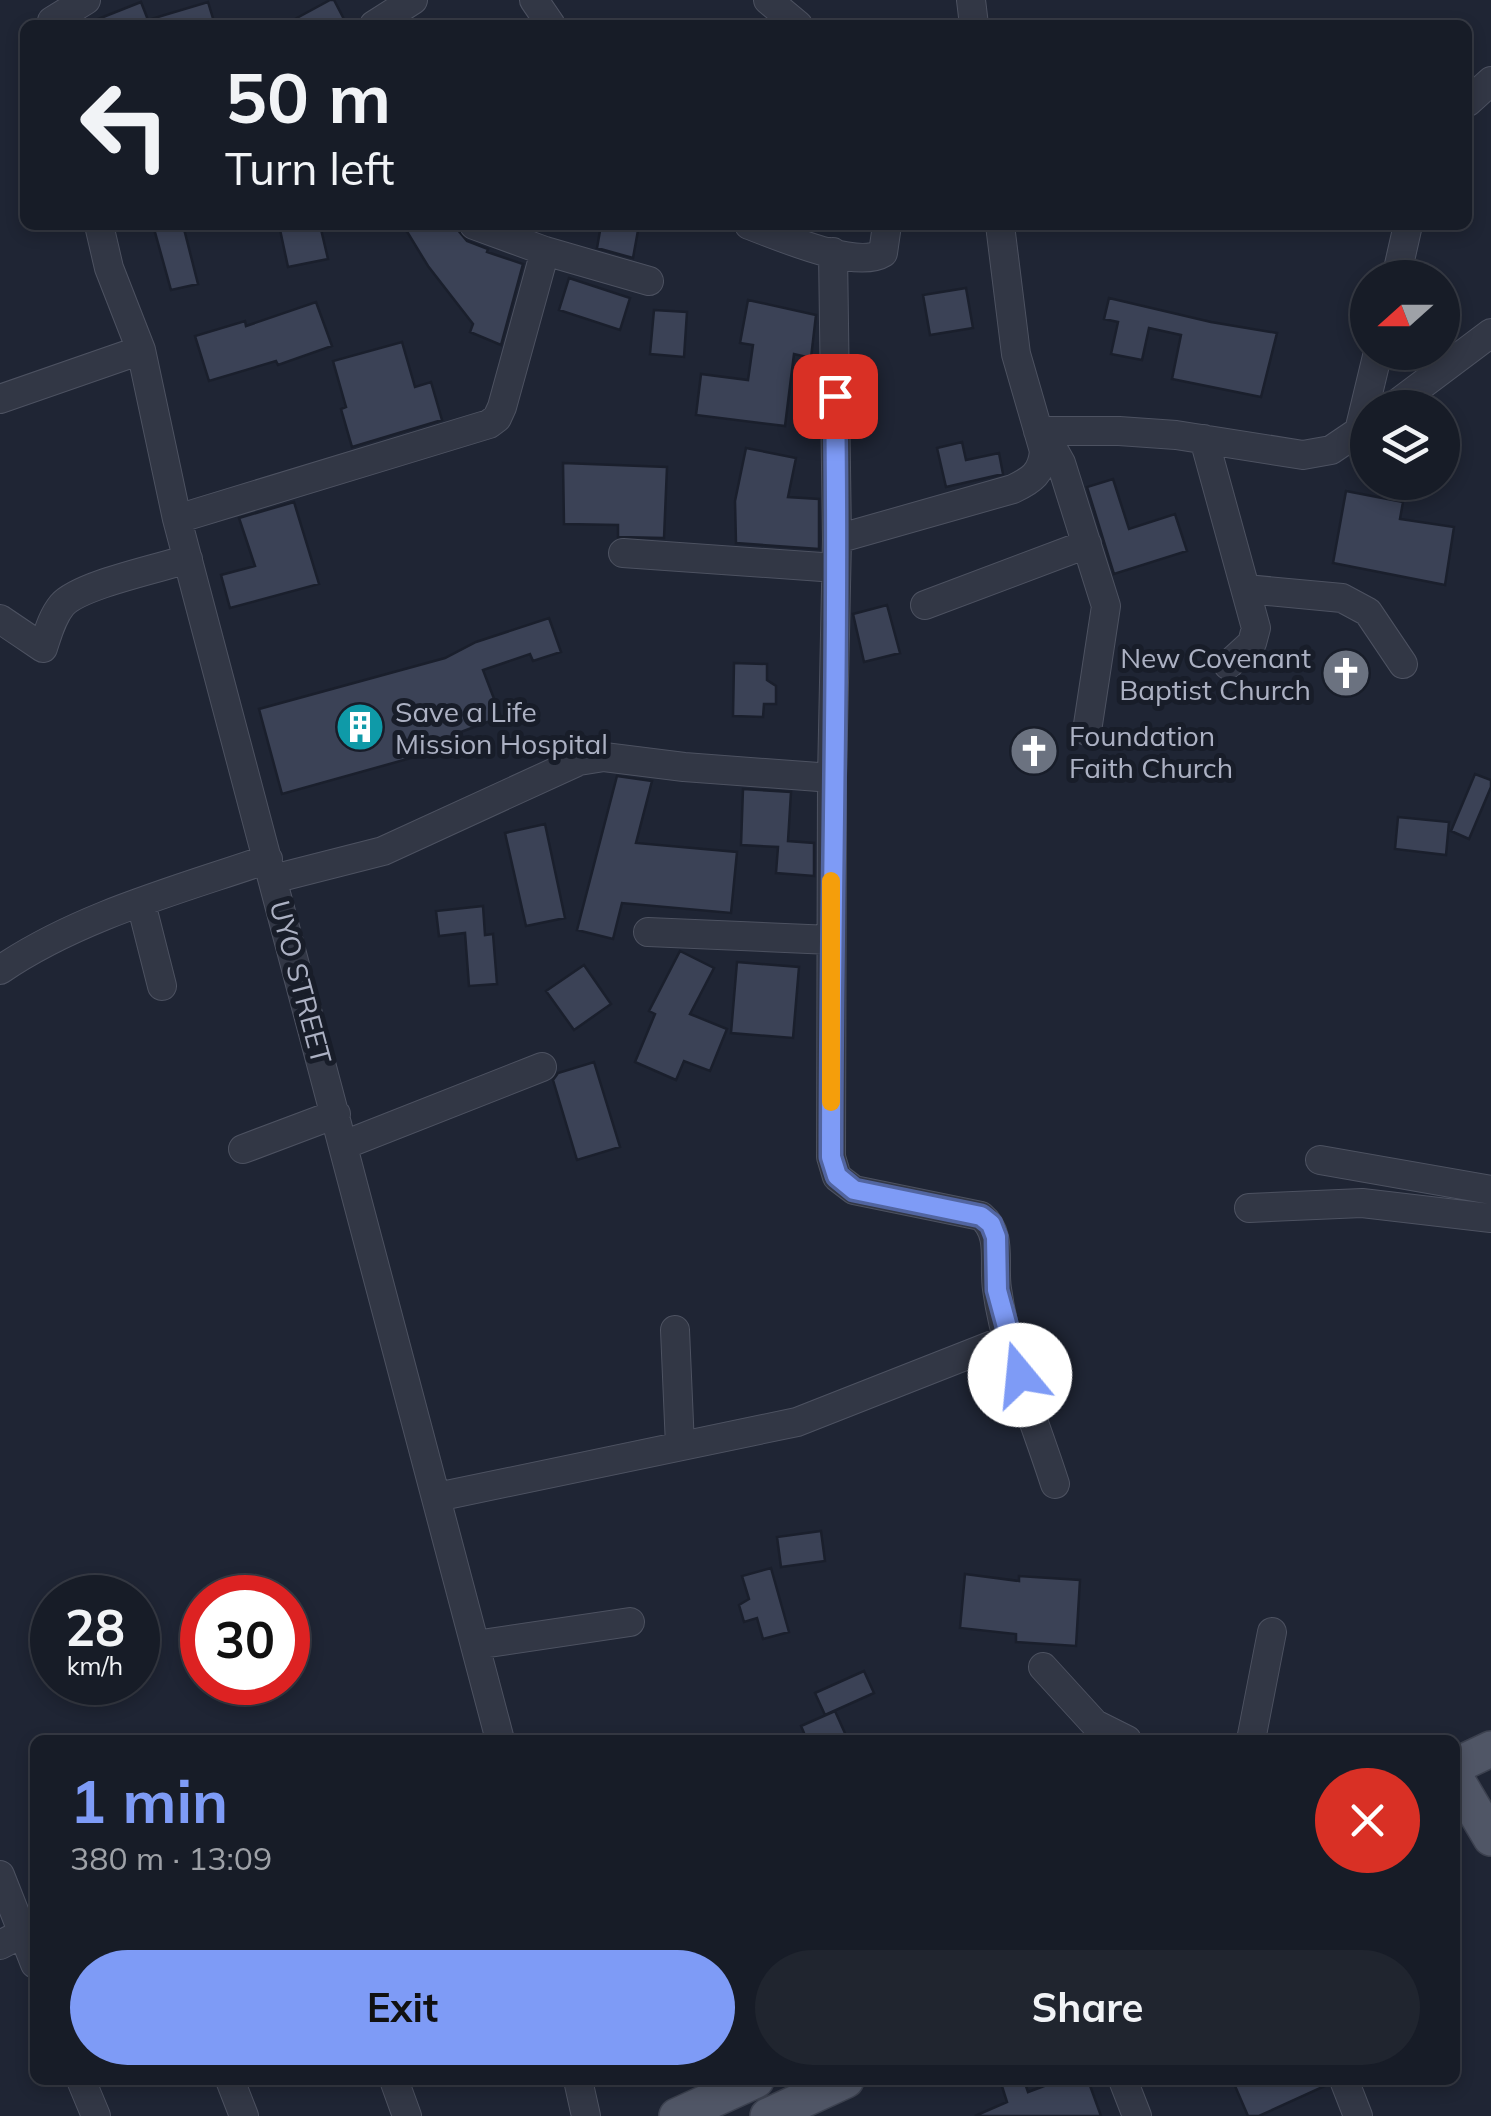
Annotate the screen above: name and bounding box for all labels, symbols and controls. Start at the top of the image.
text: 50 m [225,53,391,141]
icon: left [60,60,190,190]
text: Turn left [225,140,394,196]
north arrow [1350,260,1460,370]
map controls [1350,260,1460,500]
pin [793,354,878,439]
icon: arrive [808,369,863,424]
button: layers [1350,390,1460,500]
place label: New Covenant Baptist Church [1119,640,1311,707]
church icon: New Covenant Baptist Church [1320,647,1372,699]
place label: Save a Life Mission Hospital [395,694,608,761]
building icon: Save a Life Mission Hospital [334,701,386,753]
place label: Foundation Faith Church [1069,718,1233,785]
church icon: Foundation Faith Church [1008,725,1060,777]
street label: UYO STREET [262,896,340,1068]
position arrow [968,1323,1072,1427]
speed limit sign: 30 [180,1575,310,1705]
text: 28 [65,1596,125,1659]
text: km/h [67,1650,123,1681]
text: 1 min [70,1763,228,1838]
button: close [1315,1768,1420,1873]
text: 380 m · 13:09 [70,1838,272,1878]
button: Exit [70,1950,735,2065]
button: Share [755,1950,1420,2065]

